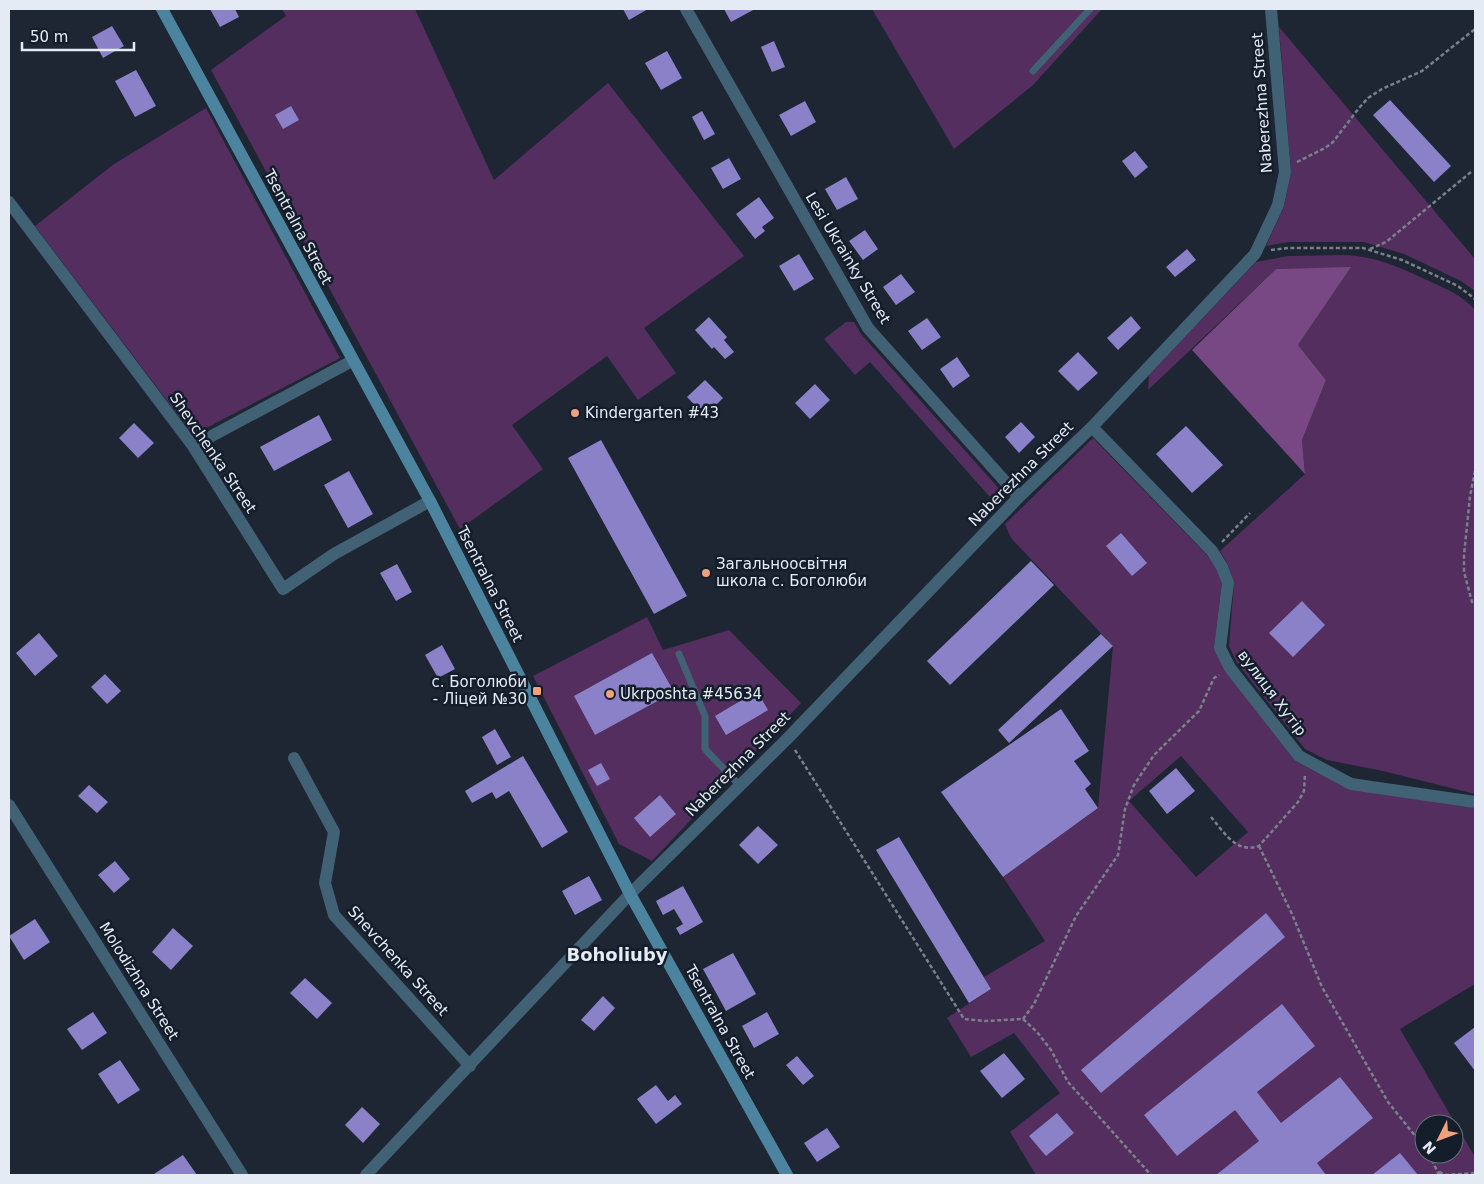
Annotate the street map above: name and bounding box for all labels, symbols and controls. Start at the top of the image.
scale bar [22,20,135,52]
text: 50 m [30,28,68,46]
street label: Naberezhna Street [1248,32,1276,174]
street label: Tsentralna Street [260,166,336,288]
street label: Lesi Ukrainky Street [802,189,894,327]
street label: Shevchenka Street [166,389,260,517]
place label: Kindergarten #43 [585,404,719,422]
marker: Kindergarten #43 [569,407,581,419]
street label: Naberezhna Street [965,418,1077,530]
street label: Tsentralna Street [453,522,527,645]
place label: Загальноосвітня школа с. Боголюби [716,555,867,590]
marker: Загальноосвітня школа с. Боголюби [700,567,712,579]
street label: вулиця Хутір [1234,647,1310,739]
place label: с. Боголюби - Ліцей №30 [431,673,527,708]
marker: с. Боголюби - Ліцей №30 [531,685,543,697]
place label: Ukrposhta #45634 [620,685,762,703]
marker: Ukrposhta #45634 [604,688,616,700]
street label: Naberezhna Street [682,708,794,820]
street label: Shevchenka Street [344,902,452,1020]
street label: Molodizhna Street [95,919,183,1043]
district label: Boholiuby [566,944,668,965]
street label: Tsentralna Street [681,961,759,1082]
north arrow [1414,1114,1464,1164]
text: N [1419,1138,1439,1157]

